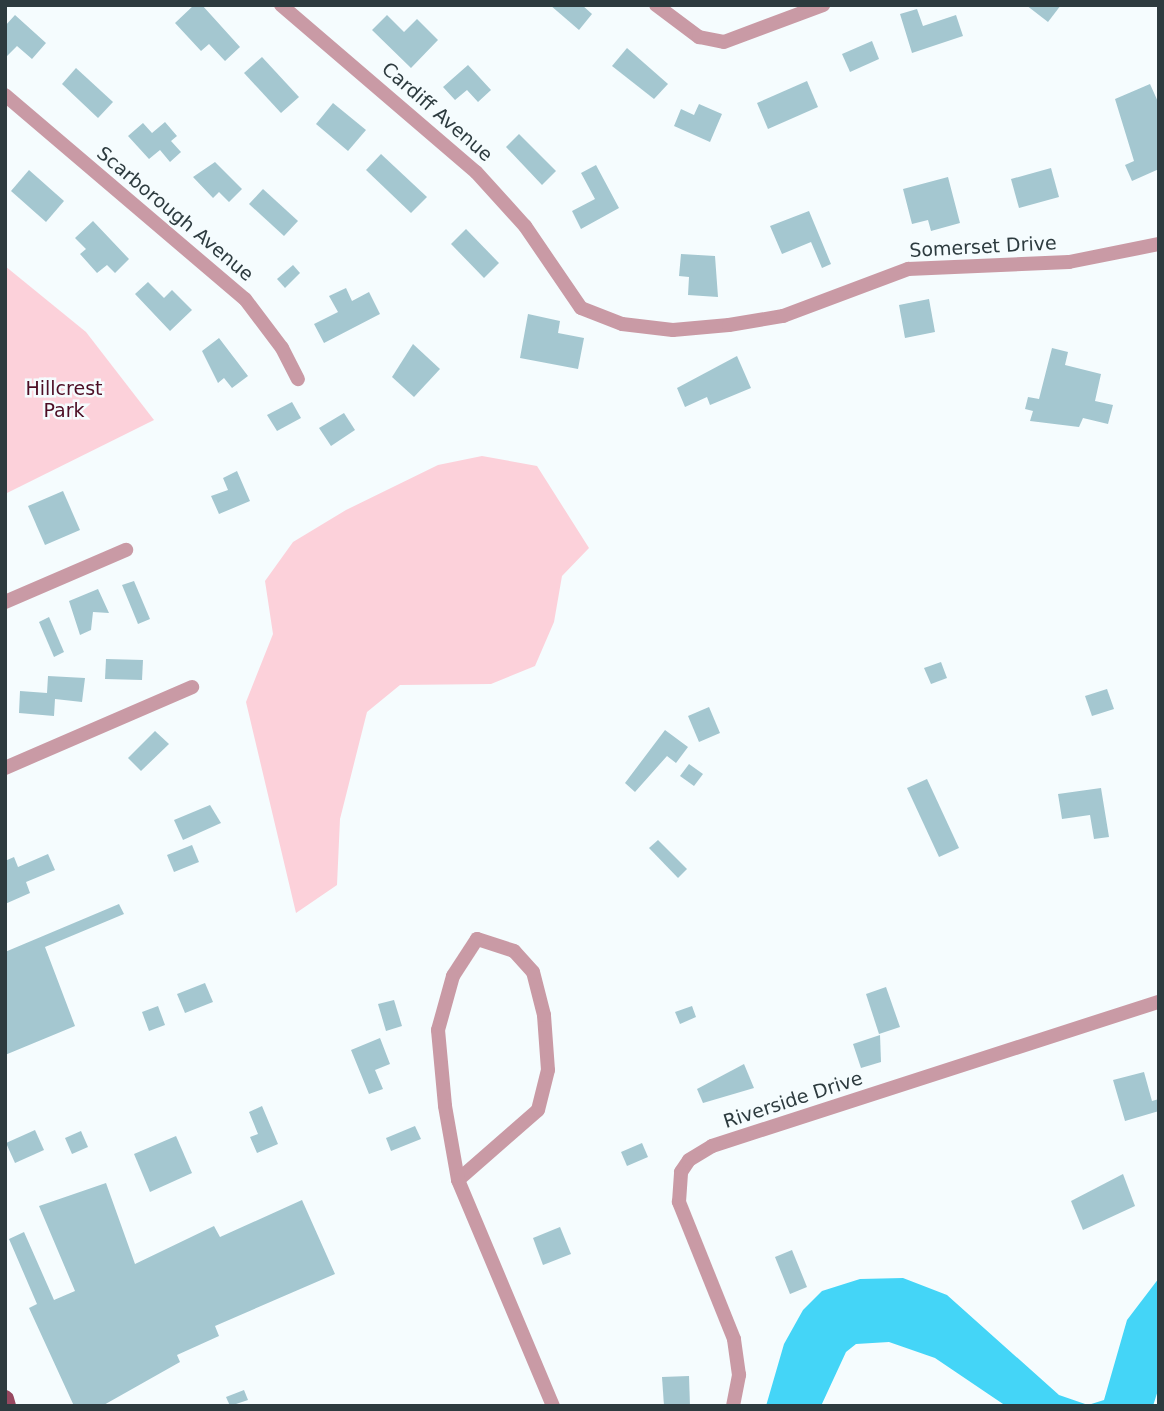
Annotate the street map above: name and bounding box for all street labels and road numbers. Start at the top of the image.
street label: Cardiff Avenue [377,58,497,166]
street label: Scarborough Avenue [92,142,258,286]
street label: Somerset Drive [909,232,1057,262]
street label: Riverside Drive [721,1067,865,1133]

